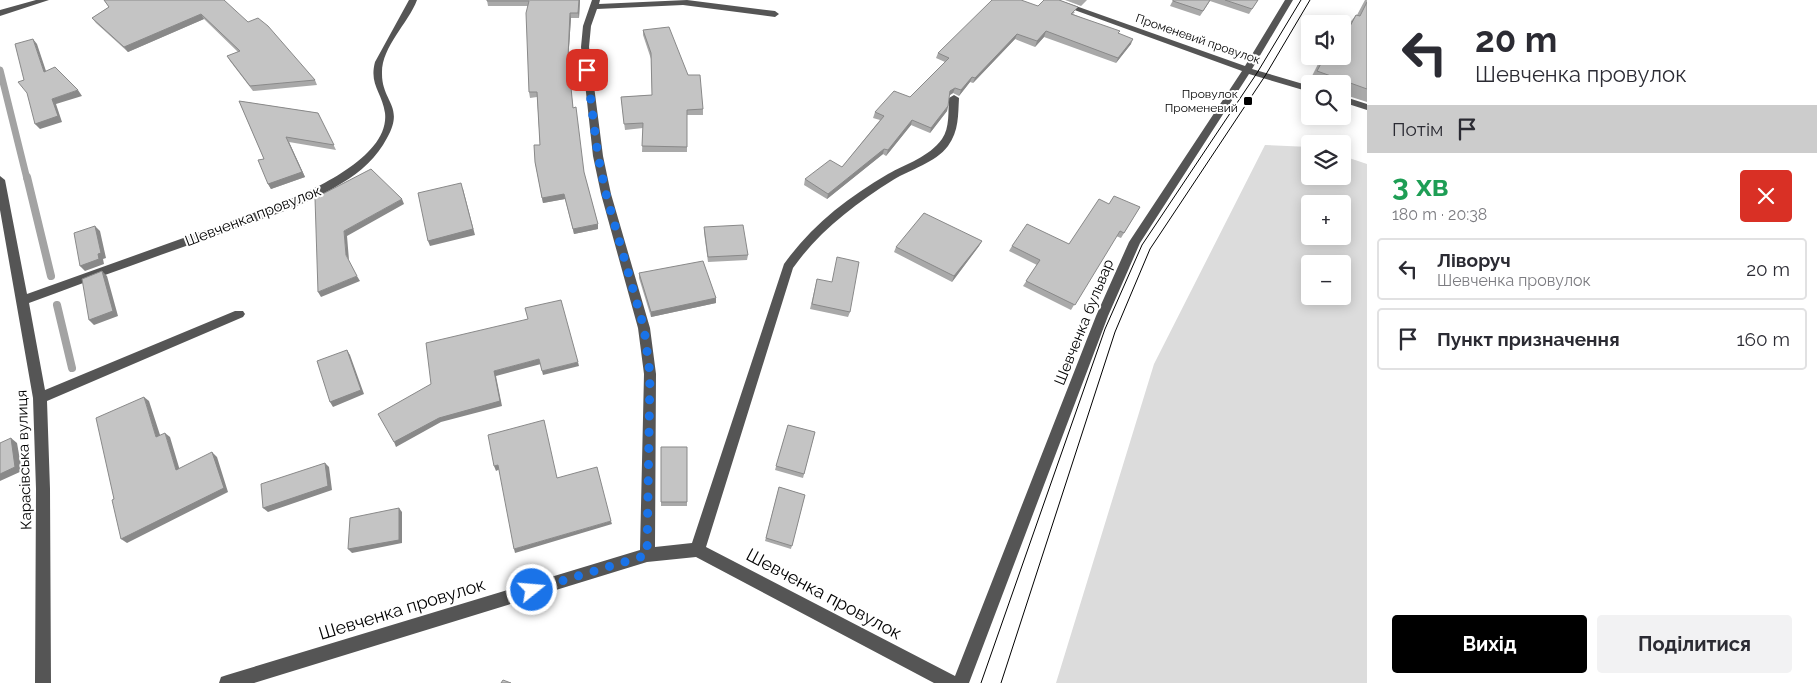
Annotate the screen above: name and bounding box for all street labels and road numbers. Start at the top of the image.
street label: Променевий провулок [1134,11,1262,67]
street label: Шевченка провулок [182,182,324,250]
street label: Шевченка бульвар [1050,256,1118,388]
street label: Карасівська вулиця [13,390,35,530]
street label: Шевченка провулок [743,544,906,643]
street label: Шевченка провулок [316,573,488,644]

